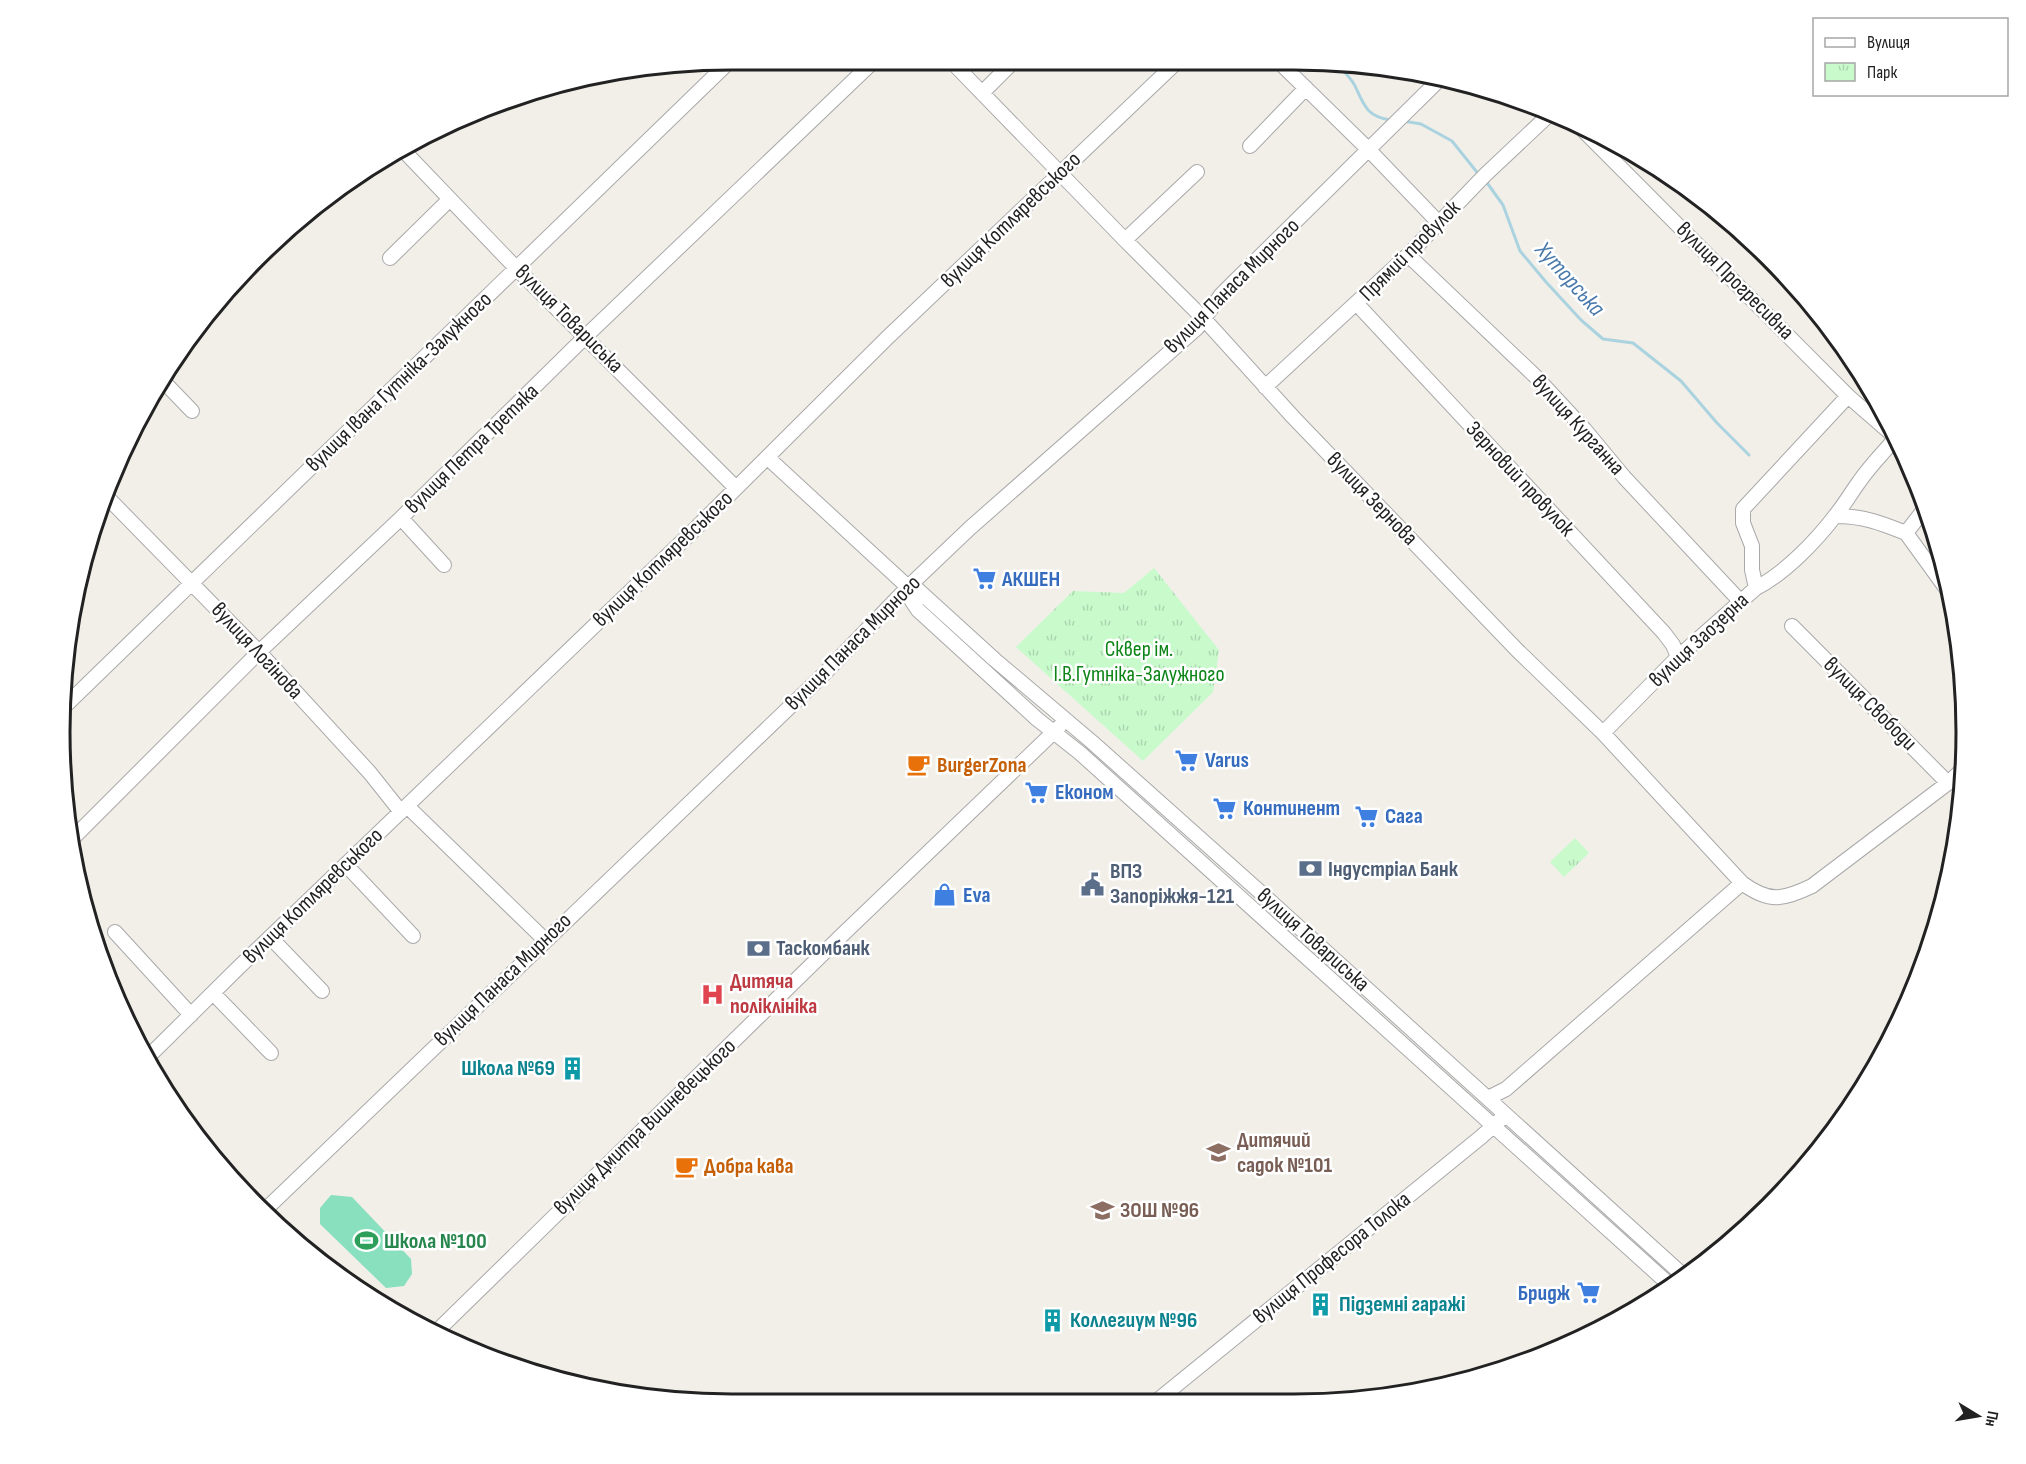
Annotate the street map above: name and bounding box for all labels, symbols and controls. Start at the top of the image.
legend [1813,18,2008,96]
text: Вулиця [1867,32,1910,53]
text: Парк [1867,62,1898,83]
street label: вулиця Котляревського [935,146,1087,294]
street label: Прямий провулок [1354,194,1467,307]
street label: вулиця Панаса Мирного [1159,213,1305,359]
street label: вулиця Прогресивна [1670,216,1800,346]
water label: Хуторська [1528,235,1611,322]
street label: вулиця Товариська [509,259,629,379]
street label: вулиця Івана Гутніка-Залужного [300,286,498,478]
street label: вулиця Курганна [1526,369,1630,481]
street label: вулиця Петра Третяка [399,378,545,520]
street label: Зерновий провулок [1460,416,1581,543]
street label: вулиця Зернова [1321,447,1423,551]
street label: вулиця Котляревського [587,485,739,633]
supermarket icon: АКШЕН [971,566,997,592]
place label: АКШЕН [1001,566,1060,593]
street label: вулиця Панаса Мирного [780,570,926,716]
street label: вулиця Заозерна [1644,587,1754,693]
street label: вулиця Логінова [205,597,309,705]
park label: Сквер ім. І.В.Гутніка-Залужного [1053,636,1225,688]
street label: вулиця Свободи [1818,652,1922,756]
supermarket icon: Varus [1174,747,1200,773]
place label: Varus [1205,747,1249,774]
cafe icon: BurgerZona [906,752,932,778]
place label: BurgerZona [937,752,1026,779]
supermarket icon: Економ [1024,779,1050,805]
place label: Економ [1055,779,1114,806]
supermarket icon: Континент [1212,795,1238,821]
place label: Континент [1243,795,1340,822]
supermarket icon: Сага [1354,803,1380,829]
place label: Сага [1385,803,1423,830]
street label: вулиця Котляревського [237,822,389,970]
bank icon: Індустріал Банк [1297,856,1323,882]
place label: Індустріал Банк [1328,856,1459,883]
place label: ВПЗ Запоріжжя-121 [1110,858,1235,910]
public building icon: ВПЗ Запоріжжя-121 [1079,871,1105,897]
shop icon: Eva [932,882,958,908]
place label: Eva [963,882,990,909]
street label: вулиця Товариська [1251,882,1375,998]
street label: вулиця Панаса Мирного [429,908,577,1052]
bank icon: Таскомбанк [745,935,771,961]
place label: Таскомбанк [776,935,871,962]
place label: Дитяча поліклініка [730,968,817,1020]
hospital icon: Дитяча поліклініка [699,981,725,1007]
street label: вулиця Дмитра Вишневецького [548,1033,742,1221]
place label: Школа №69 [461,1055,555,1082]
building icon: Школа №69 [560,1055,586,1081]
place label: Дитячий садок №101 [1237,1127,1332,1179]
school or university icon: Дитячий садок №101 [1206,1140,1232,1166]
cafe icon: Добра кава [673,1153,699,1179]
place label: Добра кава [704,1153,793,1180]
street label: вулиця Професора Толока [1248,1186,1416,1330]
school or university icon: ЗОШ №96 [1089,1197,1115,1223]
place label: ЗОШ №96 [1120,1197,1199,1224]
sports icon: Школа №100 [353,1228,379,1254]
place label: Школа №100 [384,1228,487,1255]
place label: Бридж [1518,1280,1571,1307]
supermarket icon: Бридж [1575,1280,1601,1306]
building icon: Підземні гаражі [1308,1291,1334,1317]
place label: Підземні гаражі [1339,1291,1465,1318]
building icon: Коллегиум №96 [1039,1307,1065,1333]
place label: Коллегиум №96 [1070,1307,1197,1334]
north arrow [1948,1386,2008,1446]
text: Пн [1980,1409,2002,1428]

